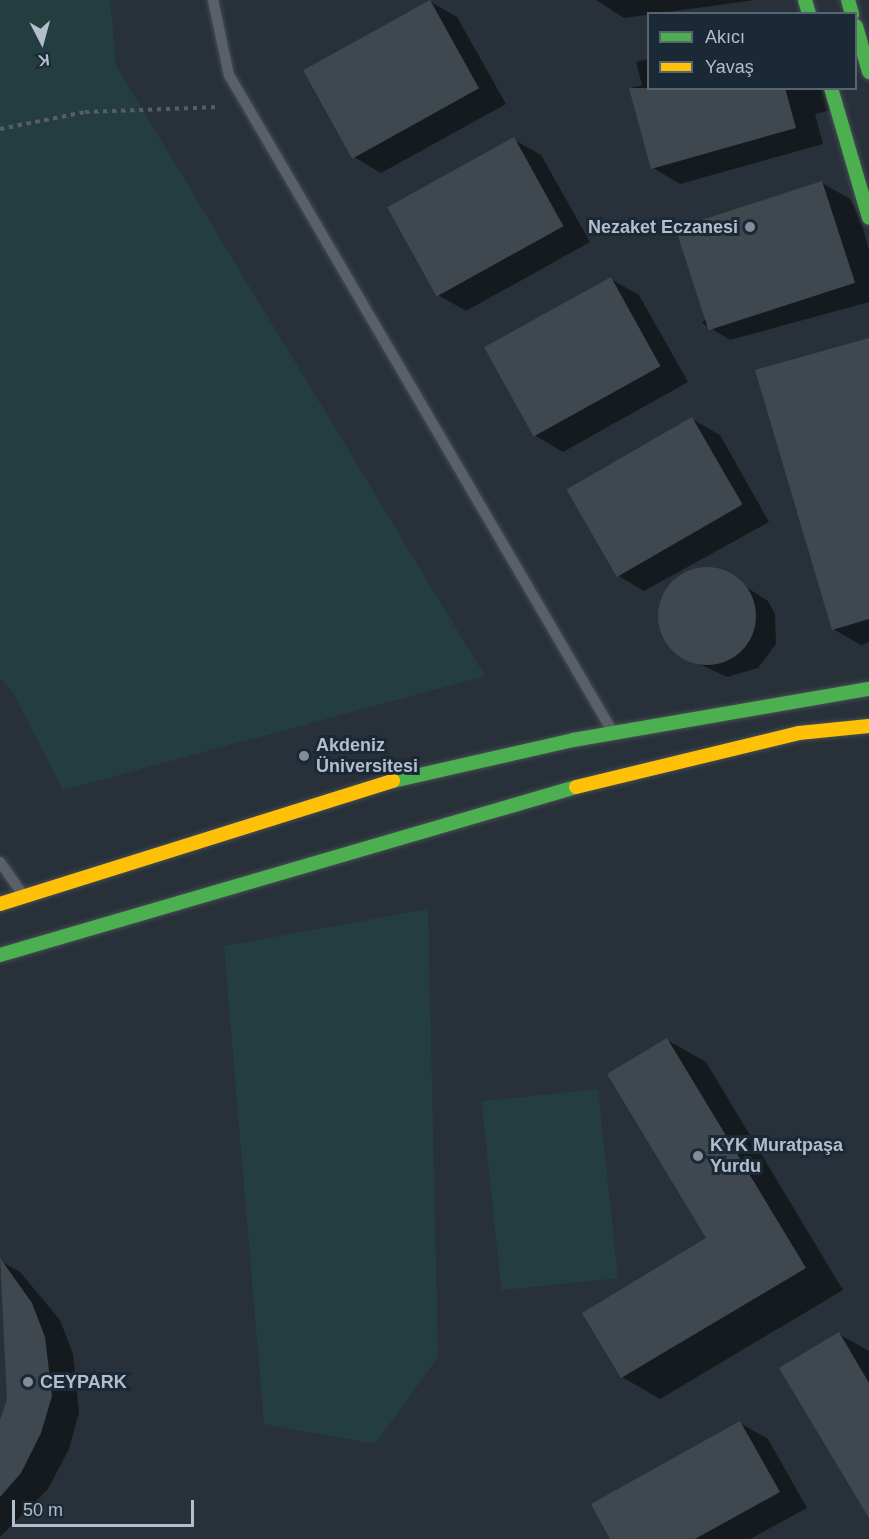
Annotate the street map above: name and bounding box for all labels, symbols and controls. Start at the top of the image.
north arrow [12,12,72,72]
legend [647,12,857,90]
text: Akıcı [705,27,745,47]
text: K [37,51,51,69]
text: Yavaş [705,57,754,77]
place label: Nezaket Eczanesi [588,216,738,238]
marker: Nezaket Eczanesi [743,220,757,234]
place label: Akdeniz Üniversitesi [316,735,418,777]
marker: Akdeniz Üniversitesi [297,749,311,763]
place label: KYK Muratpaşa Yurdu [710,1135,843,1178]
marker: KYK Muratpaşa Yurdu [691,1149,705,1163]
place label: CEYPARK [40,1371,127,1393]
marker: CEYPARK [21,1375,35,1389]
scale bar [15,1488,196,1526]
text: 50 m [23,1500,63,1520]

